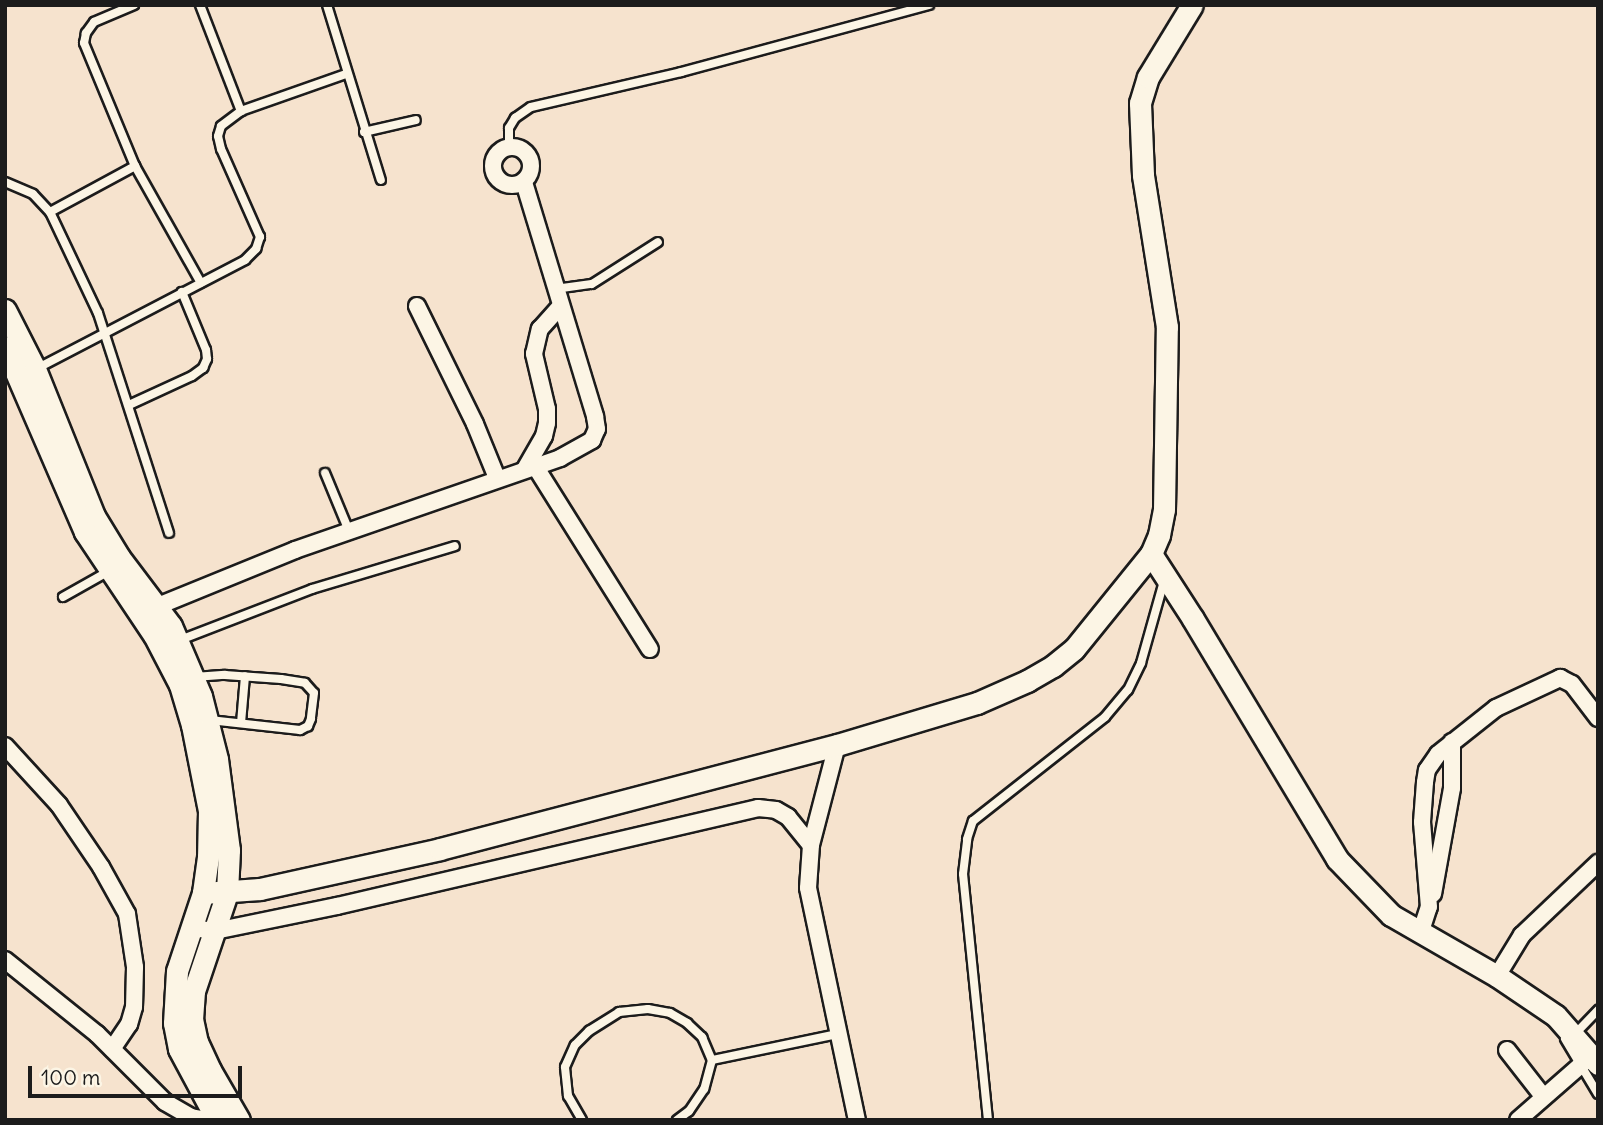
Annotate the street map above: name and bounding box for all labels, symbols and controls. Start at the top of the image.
scale bar [32,1052,245,1096]
text: 100 m [41,1064,100,1091]

